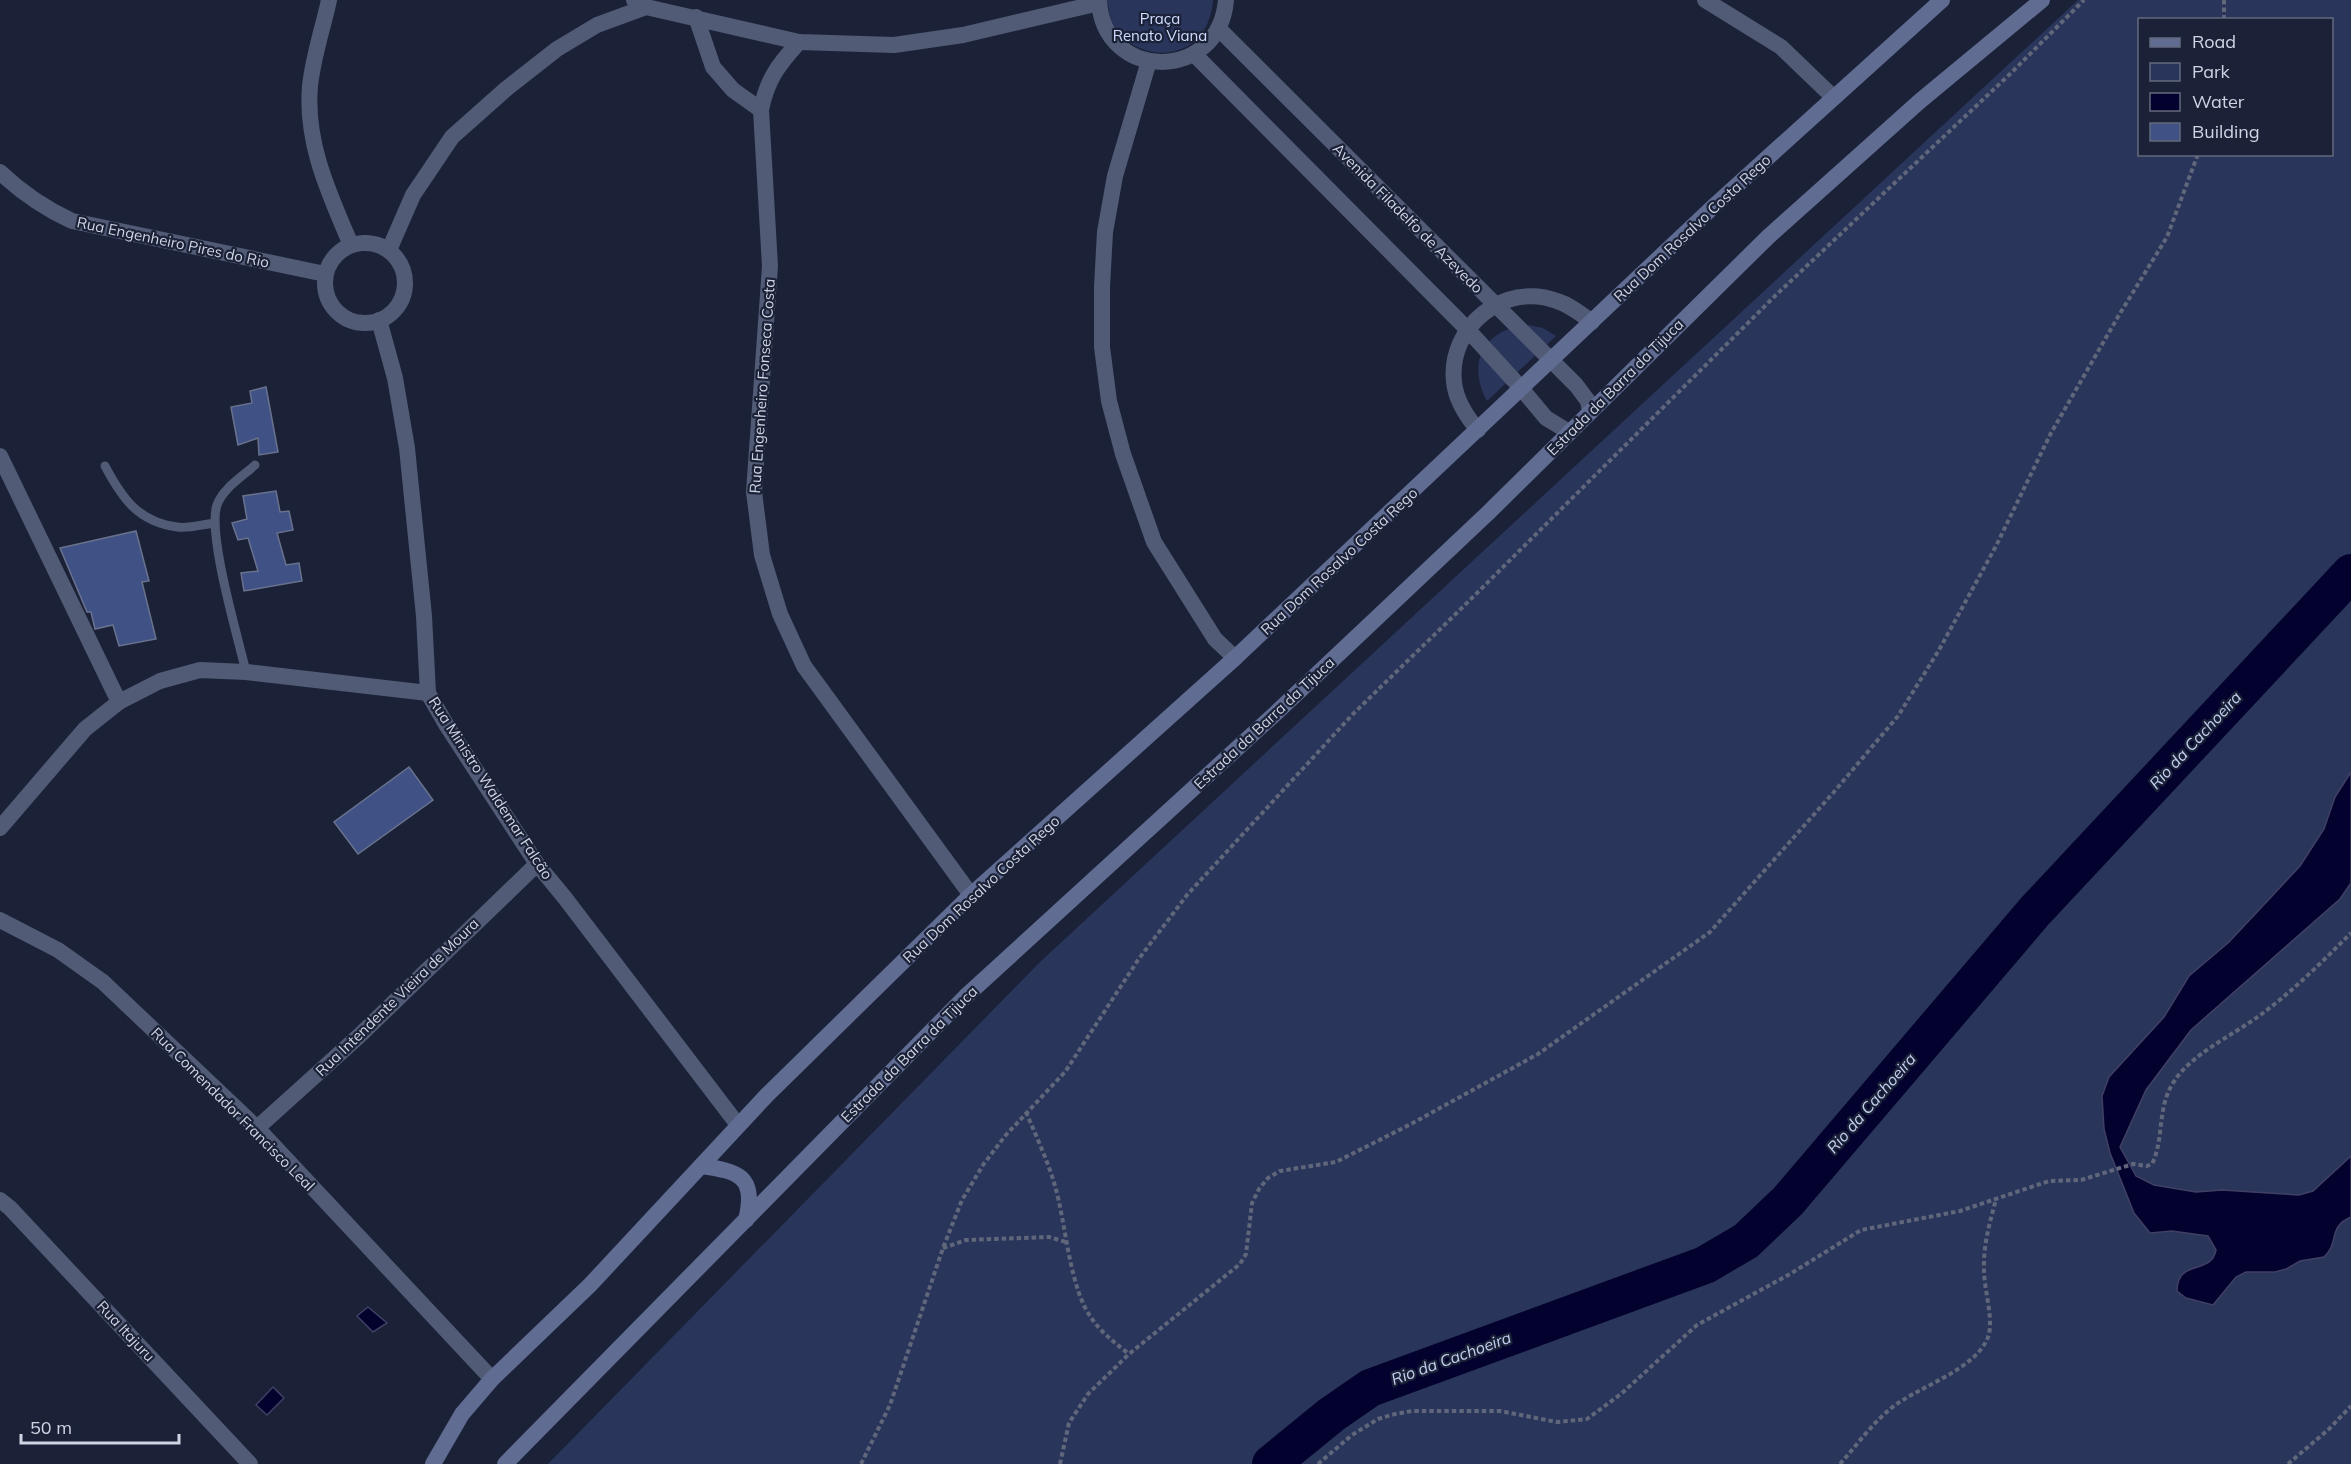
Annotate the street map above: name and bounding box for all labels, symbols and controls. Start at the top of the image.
park label: Praça Renato Viana [1113,9,1207,45]
legend [2138,18,2333,156]
text: Road [2192,30,2236,53]
text: Park [2192,60,2231,83]
text: Water [2192,90,2245,113]
text: Building [2192,120,2260,143]
street label: Avenida Filadelfo de Azevedo [1329,139,1487,297]
street label: Rua Dom Rosalvo Costa Rego [1610,150,1774,306]
street label: Rua Engenheiro Pires do Rio [75,212,271,272]
street label: Rua Engenheiro Fonseca Costa [745,278,779,494]
street label: Estrada da Barra da Tijuca [1543,315,1687,459]
street label: Rua Dom Rosalvo Costa Rego [1257,483,1421,639]
street label: Estrada da Barra da Tijuca [1190,653,1338,793]
water label: Rio da Cachoeira [2145,687,2246,793]
street label: Rua Ministro Waldemar Falcão [425,693,557,883]
street label: Rua Dom Rosalvo Costa Rego [899,811,1063,967]
street label: Rua Intendente Vieira de Moura [311,914,483,1080]
street label: Estrada da Barra da Tijuca [837,982,981,1126]
street label: Rua Comendador Francisco Leal [147,1023,319,1195]
water label: Rio da Cachoeira [1822,1049,1920,1157]
street label: Rua Itajuru [93,1297,159,1365]
water label: Rio da Cachoeira [1388,1327,1514,1389]
scale bar [21,1407,178,1445]
text: 50 m [30,1416,72,1439]

